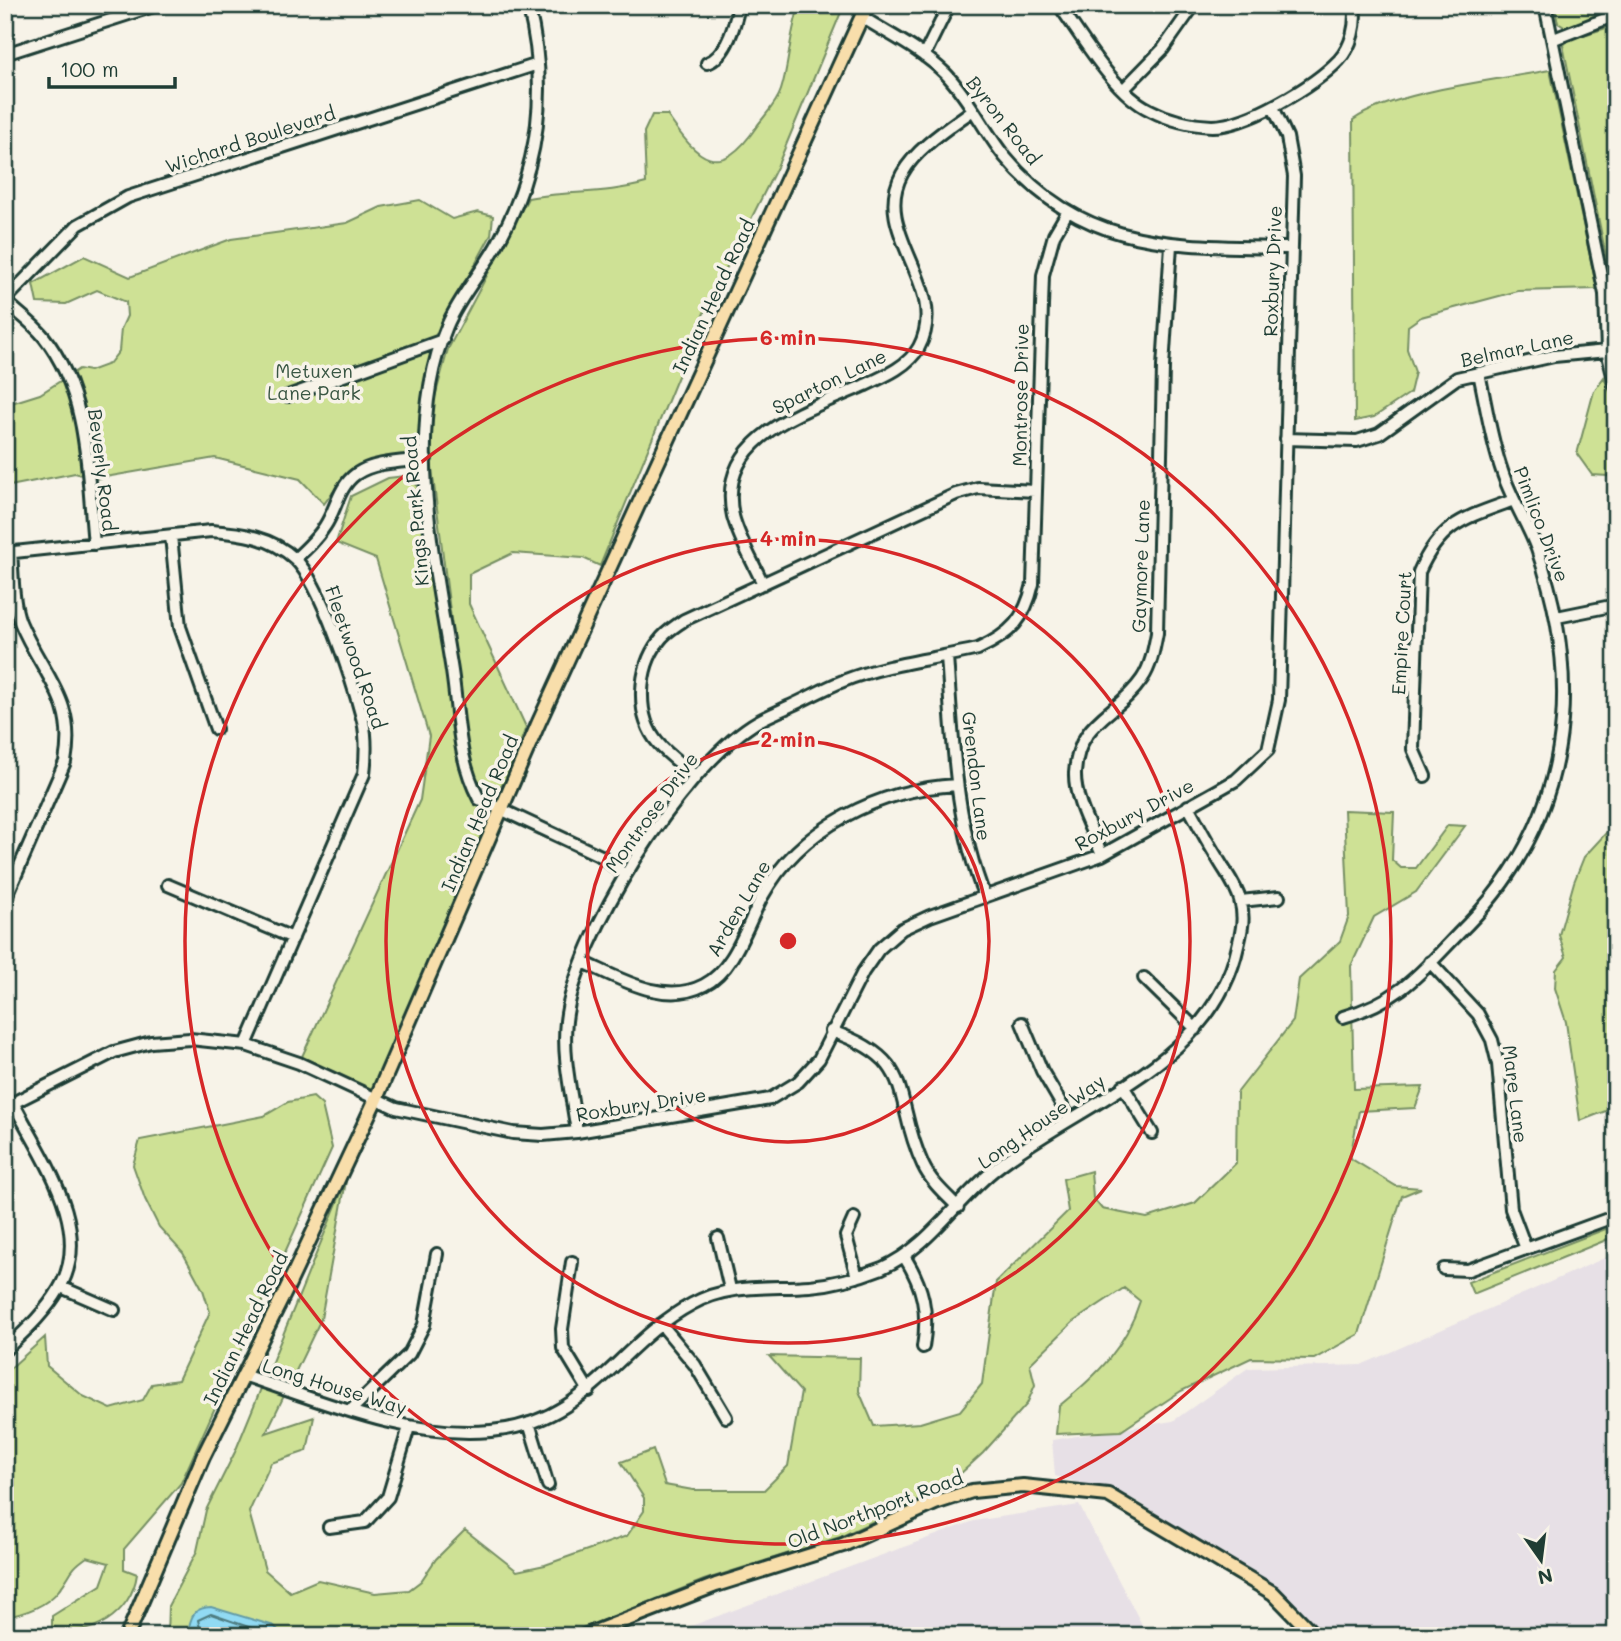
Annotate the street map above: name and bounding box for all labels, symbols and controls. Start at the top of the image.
scale bar [49,46,175,90]
text: 100 m [60,55,119,82]
street label: Byron Road [961,70,1047,170]
street label: Wichard Boulevard [162,100,338,178]
street label: Roxbury Drive [1257,205,1287,337]
street label: Indian Head Road [666,215,760,377]
text: 6 min [760,323,816,350]
street label: Montrose Drive [1006,323,1034,467]
street label: Belmar Lane [1458,324,1576,372]
street label: Sparton Lane [768,343,890,419]
park label: Metuxen Lane Park [267,358,361,405]
street label: Beverly Road [83,407,123,533]
street label: Kings Park Road [396,435,434,587]
street label: Pimlico Drive [1508,463,1576,585]
street label: Gaymore Lane [1125,499,1155,633]
text: 4 min [760,524,816,551]
street label: Empire Court [1385,570,1417,696]
street label: Fleetwood Road [320,582,392,732]
street label: Grendon Lane [957,710,997,842]
text: 2 min [760,725,816,752]
street label: Indian Head Road [435,731,523,895]
street label: Montrose Drive [599,747,703,877]
street label: Roxbury Drive [1070,772,1198,856]
street label: Arden Lane [700,855,776,961]
centre of rings [776,929,800,953]
street label: Mare Lane [1498,1044,1534,1144]
street label: Long House Way [973,1068,1109,1174]
street label: Roxbury Drive [574,1081,708,1127]
street label: Indian Head Road [197,1247,293,1409]
street label: Long House Way [260,1352,410,1420]
street label: Old Northport Road [784,1464,966,1554]
north arrow [1506,1526,1576,1596]
text: N [1535,1563,1555,1591]

